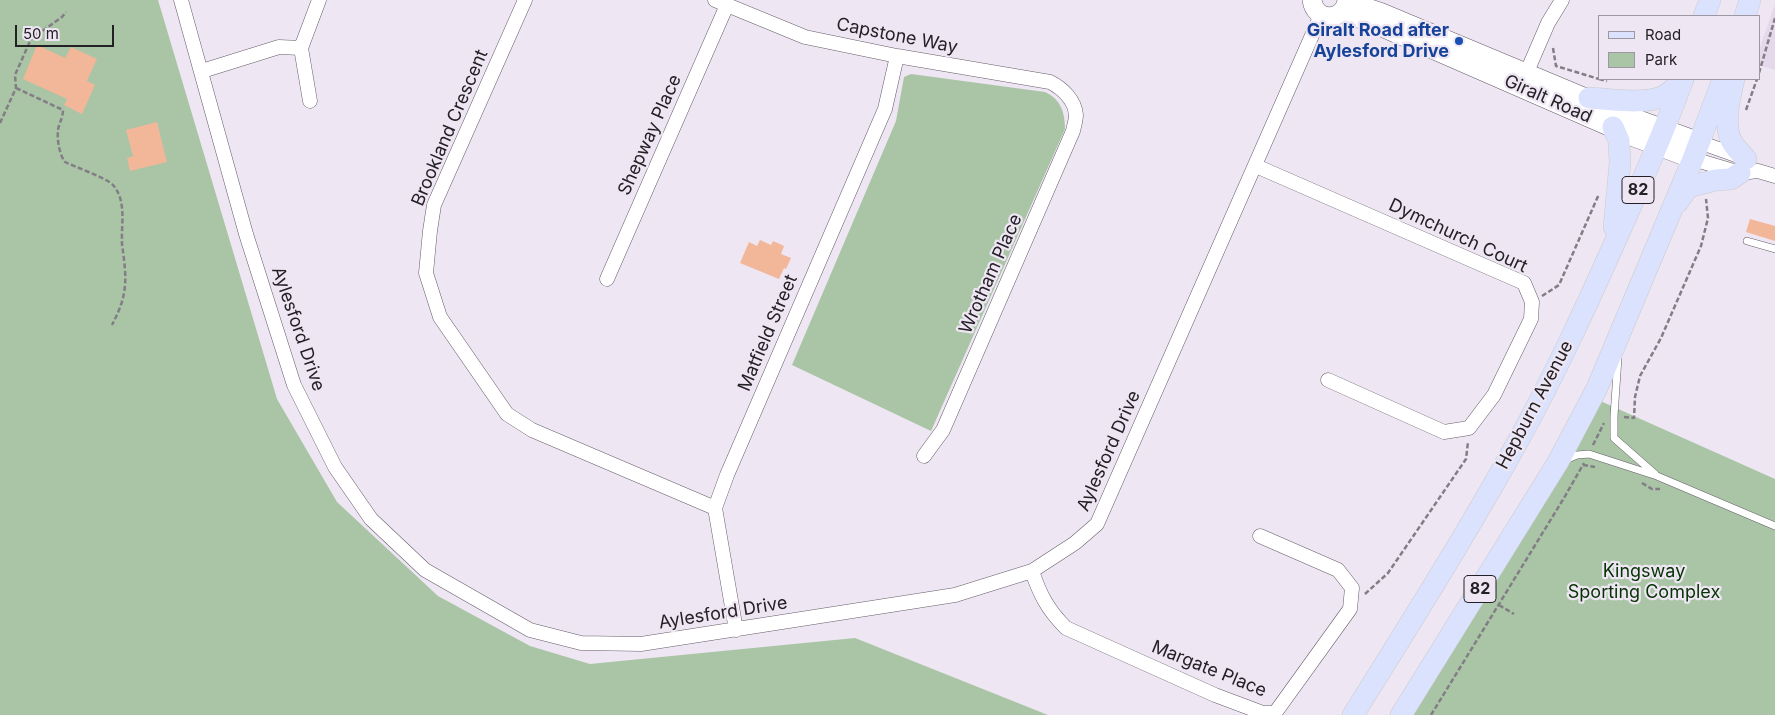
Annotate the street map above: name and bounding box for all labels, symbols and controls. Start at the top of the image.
street label: Capstone Way [834,14,960,58]
scale bar [18,15,116,47]
legend [1598,15,1760,80]
place label: Giralt Road after Aylesford Drive [1307,20,1449,62]
text: 50 m [23,24,59,43]
text: Road [1645,25,1681,44]
marker: Giralt Road after Aylesford Drive [1453,35,1465,47]
street label: Brookland Crescent [407,47,493,209]
text: Park [1645,50,1677,69]
street label: Giralt Road [1501,70,1595,128]
street label: Shepway Place [614,71,686,199]
road number: 82 [1622,176,1654,204]
street label: Dymchurch Court [1385,194,1531,278]
street label: Wrotham Place [955,211,1027,337]
street label: Aylesford Drive [267,264,329,394]
street label: Matfield Street [734,271,802,395]
street label: Hepburn Avenue [1492,337,1578,473]
street label: Aylesford Drive [1073,387,1145,515]
park label: Kingsway Sporting Complex [1568,561,1720,604]
road number: 82 [1464,576,1496,602]
street label: Aylesford Drive [657,592,789,634]
street label: Margate Place [1148,636,1270,702]

